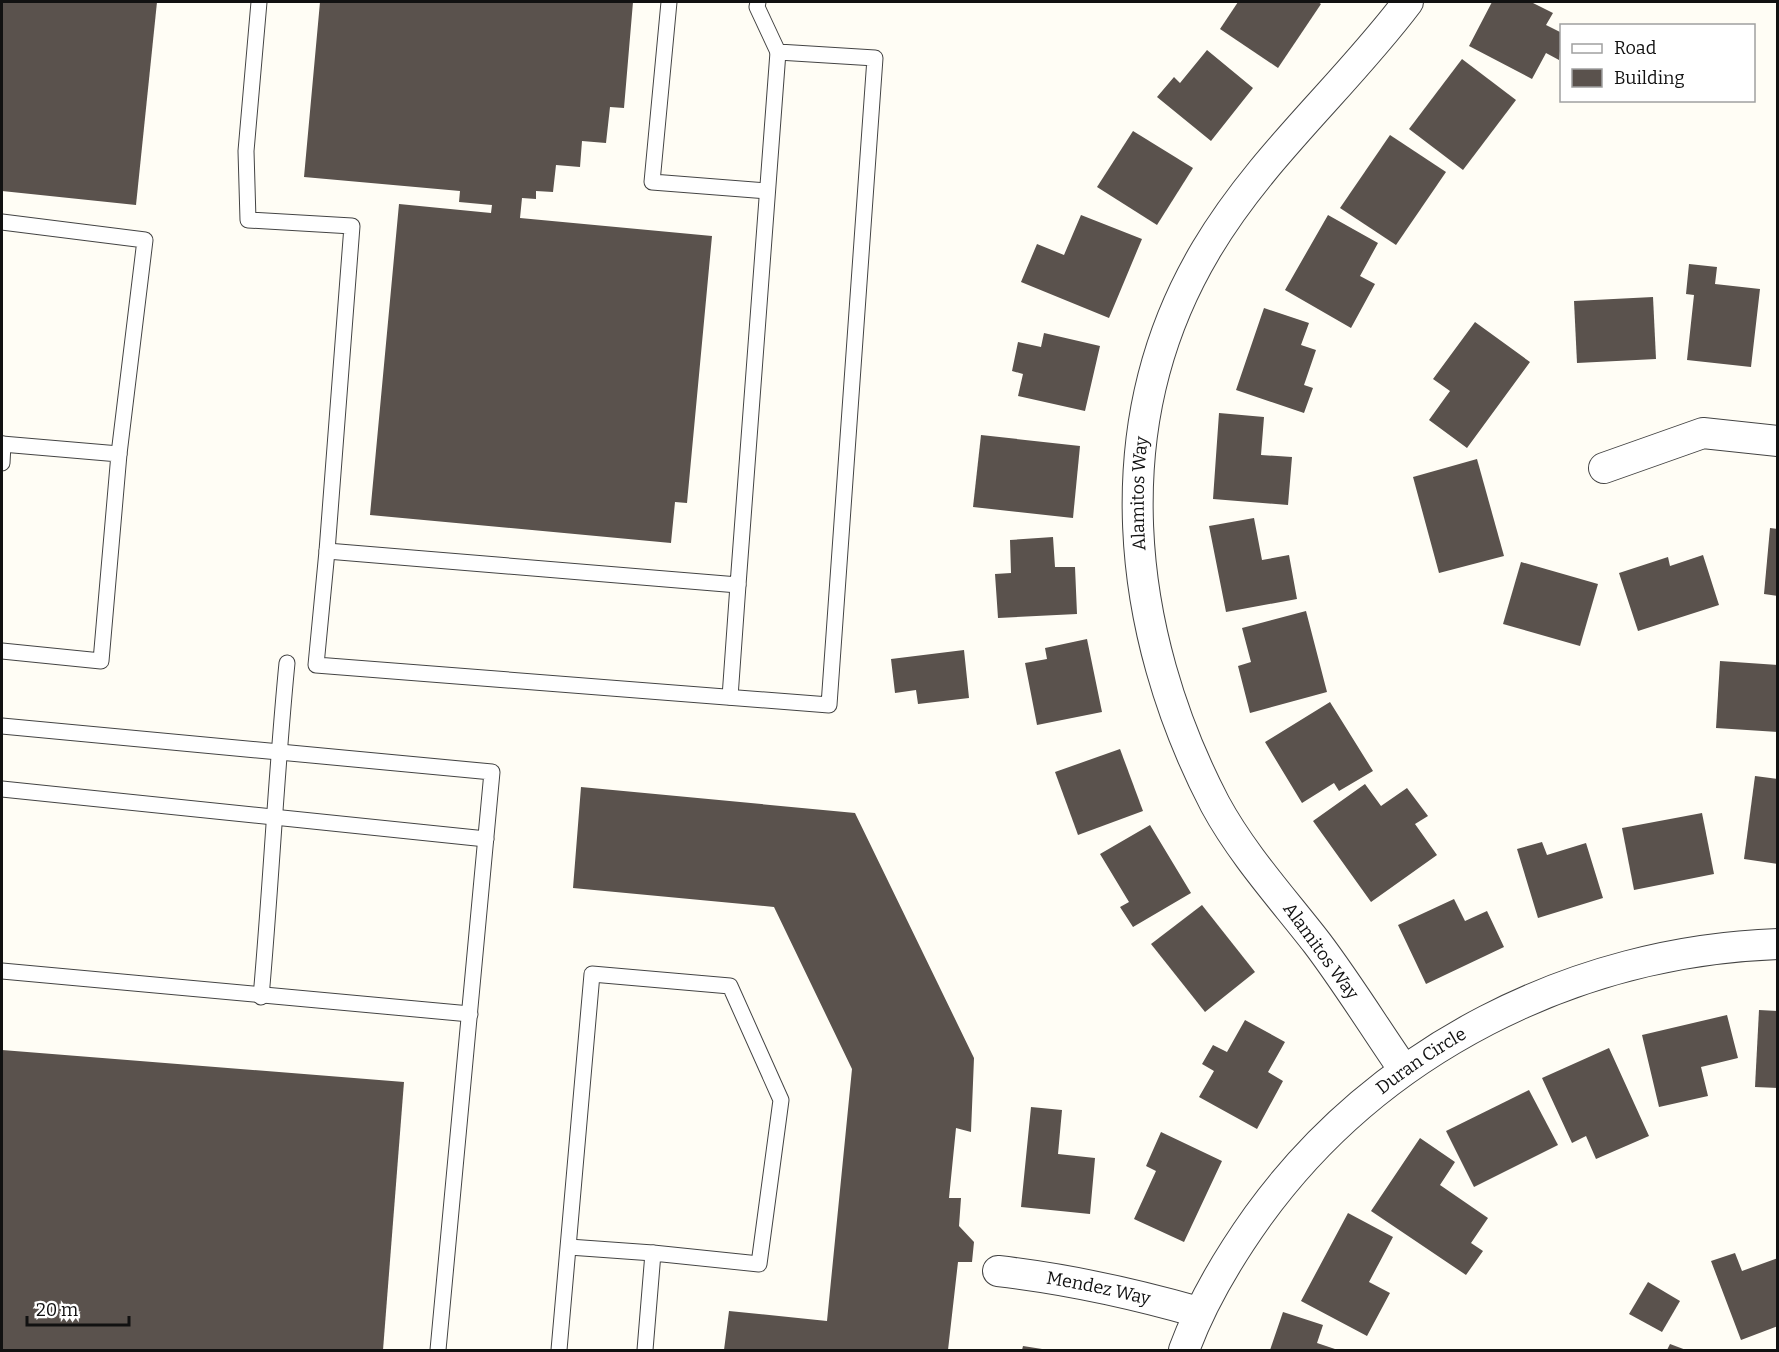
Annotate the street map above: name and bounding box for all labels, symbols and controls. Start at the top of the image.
legend [1560,24,1755,102]
text: Road [1614,37,1657,59]
text: Building [1614,67,1685,89]
street label: Alamitos Way [1127,434,1153,551]
street label: Alamitos Way [1278,898,1364,1004]
street label: Duran Circle [1371,1023,1470,1099]
street label: Mendez Way [1045,1267,1153,1310]
scale bar [27,1289,129,1327]
text: 20 m [36,1299,78,1321]

